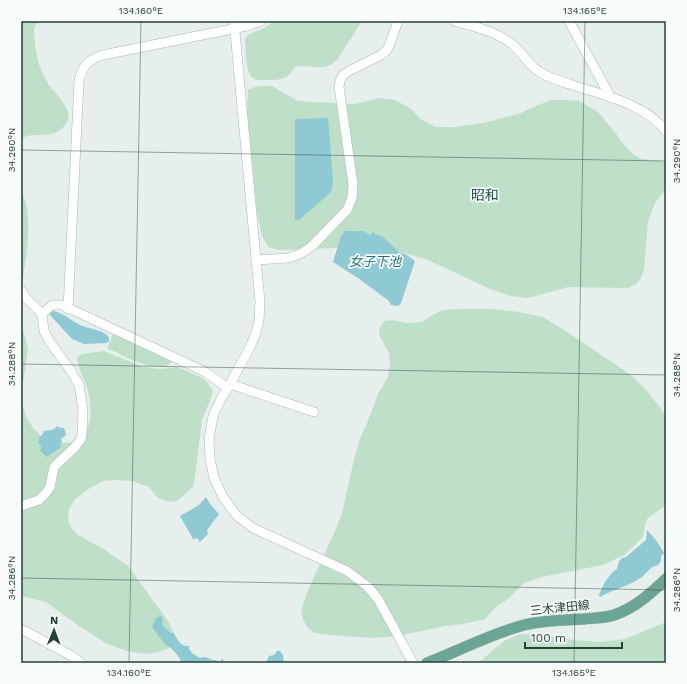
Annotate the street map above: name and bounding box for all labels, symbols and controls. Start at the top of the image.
text: 134.160°E [119,5,163,16]
text: 134.165°E [563,5,607,16]
text: 34.290°N [6,128,17,172]
text: 34.290°N [671,139,682,183]
district label: 昭和 [471,187,499,203]
water label: 女子下池 [349,254,403,269]
text: 34.288°N [6,342,17,386]
text: 34.288°N [671,353,682,397]
text: 34.286°N [6,556,17,600]
text: 34.286°N [671,568,682,612]
street label: 三木津田線 [529,598,591,618]
north arrow [34,610,74,650]
text: N [50,614,58,627]
scale bar [525,624,622,650]
text: 100 m [531,631,566,645]
text: 134.160°E [107,667,151,678]
text: 134.165°E [552,667,596,678]

